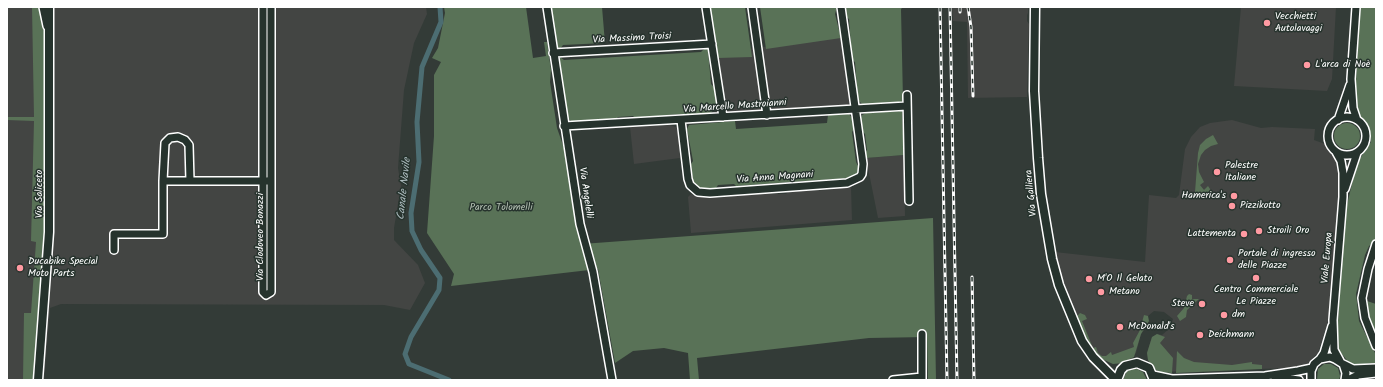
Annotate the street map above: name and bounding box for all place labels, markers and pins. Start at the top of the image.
place label: Vecchietti Autolavaggi [1275,11,1322,34]
marker: Vecchietti Autolavaggi [1262,18,1272,28]
place label: L'arca di Noè [1315,59,1370,71]
marker: L'arca di Noè [1302,60,1312,70]
place label: Palestre Italiane [1225,160,1258,184]
marker: Palestre Italiane [1212,167,1222,177]
place label: Hamerica's [1182,190,1226,202]
marker: Hamerica's [1229,191,1239,201]
place label: Pizzikotto [1240,200,1280,212]
marker: Pizzikotto [1227,201,1237,211]
place label: Stroili Oro [1267,225,1309,237]
marker: Stroili Oro [1254,226,1264,236]
place label: Lattementa [1187,228,1236,240]
marker: Lattementa [1239,229,1249,239]
place label: Portale di ingresso delle Piazze [1238,248,1315,272]
marker: Portale di ingresso delle Piazze [1225,255,1235,265]
place label: Ducabike Special Moto Parts [28,256,98,280]
marker: Ducabike Special Moto Parts [15,263,25,273]
place label: M'O Il Gelato [1097,273,1152,285]
marker: Centro Commerciale Le Piazze [1251,273,1261,283]
marker: M'O Il Gelato [1084,274,1094,284]
place label: Centro Commerciale Le Piazze [1214,284,1298,308]
place label: Metano [1109,286,1140,298]
marker: Metano [1096,287,1106,297]
place label: Steve [1172,298,1194,310]
marker: Steve [1197,299,1207,309]
place label: dm [1232,309,1245,321]
marker: dm [1219,310,1229,320]
place label: McDonald's [1128,321,1174,333]
marker: McDonald's [1115,322,1125,332]
place label: Deichmann [1208,329,1254,341]
marker: Deichmann [1195,330,1205,340]

